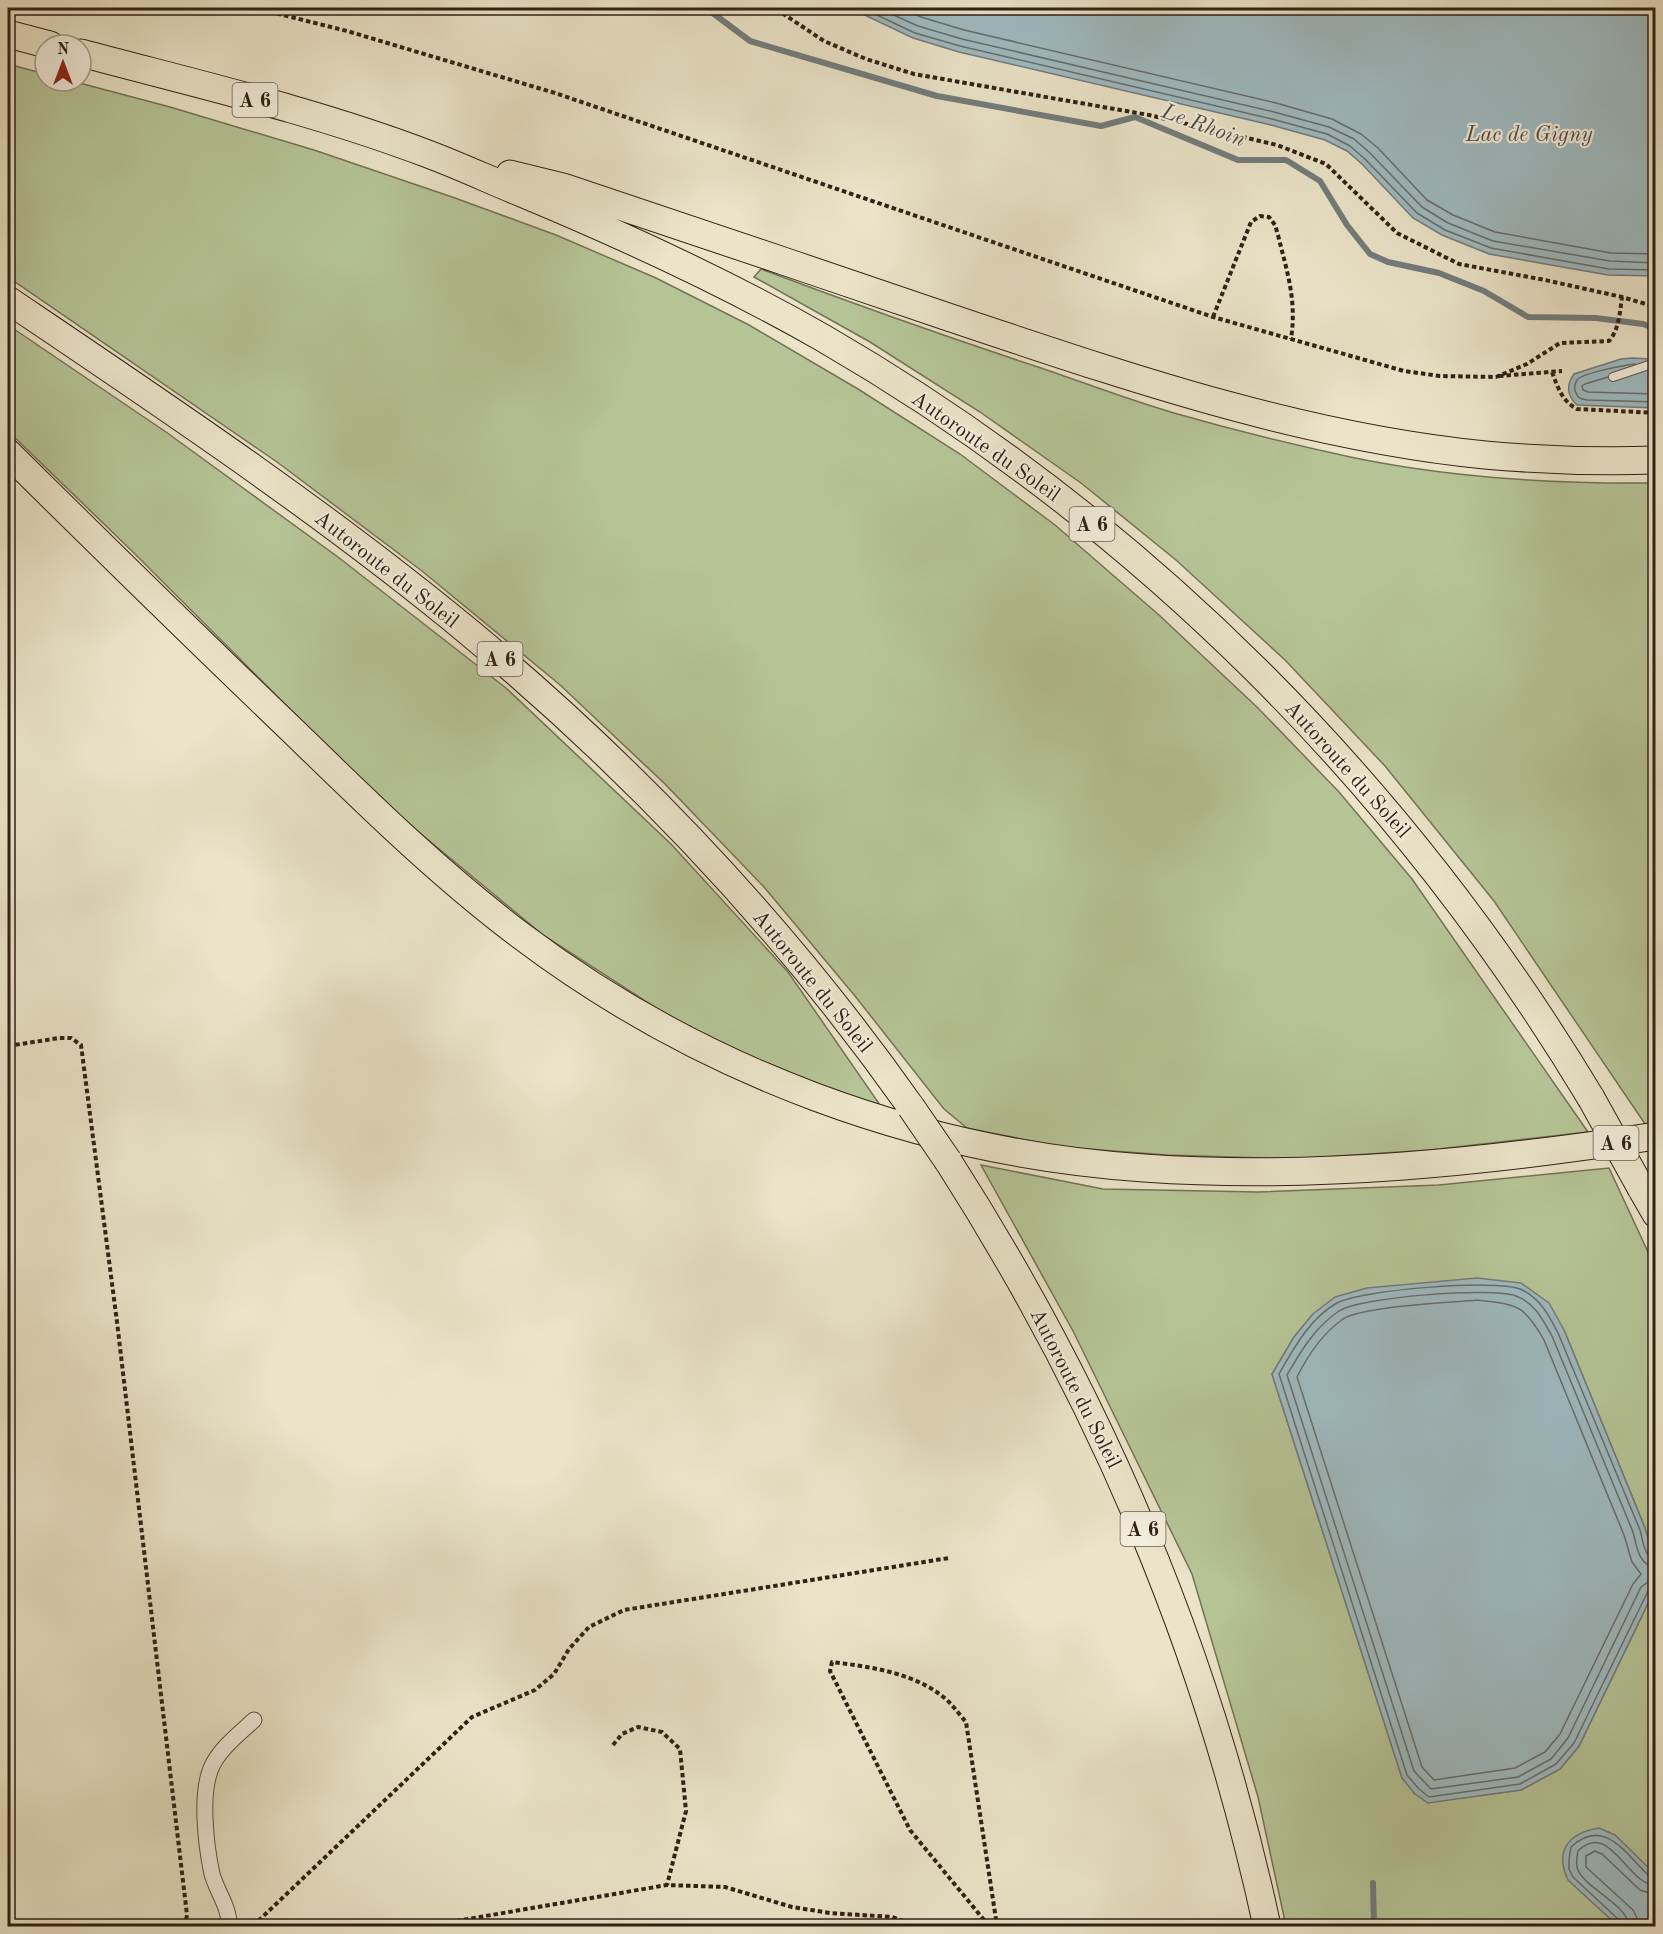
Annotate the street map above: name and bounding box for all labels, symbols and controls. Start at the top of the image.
north arrow [33,33,93,93]
text: N [57,42,70,58]
road number: A 6 [232,83,278,117]
water label: Le Rhoin [1158,100,1249,151]
water label: Lac de Gigny [1464,124,1593,146]
street label: Autoroute du Soleil [907,388,1064,507]
road number: A 6 [1070,507,1114,541]
street label: Autoroute du Soleil [310,508,462,633]
road number: A 6 [478,642,522,676]
street label: Autoroute du Soleil [1280,697,1414,843]
street label: Autoroute du Soleil [748,907,876,1057]
road number: A 6 [1594,1126,1638,1160]
street label: Autoroute du Soleil [1025,1305,1124,1472]
road number: A 6 [1120,1512,1166,1546]

